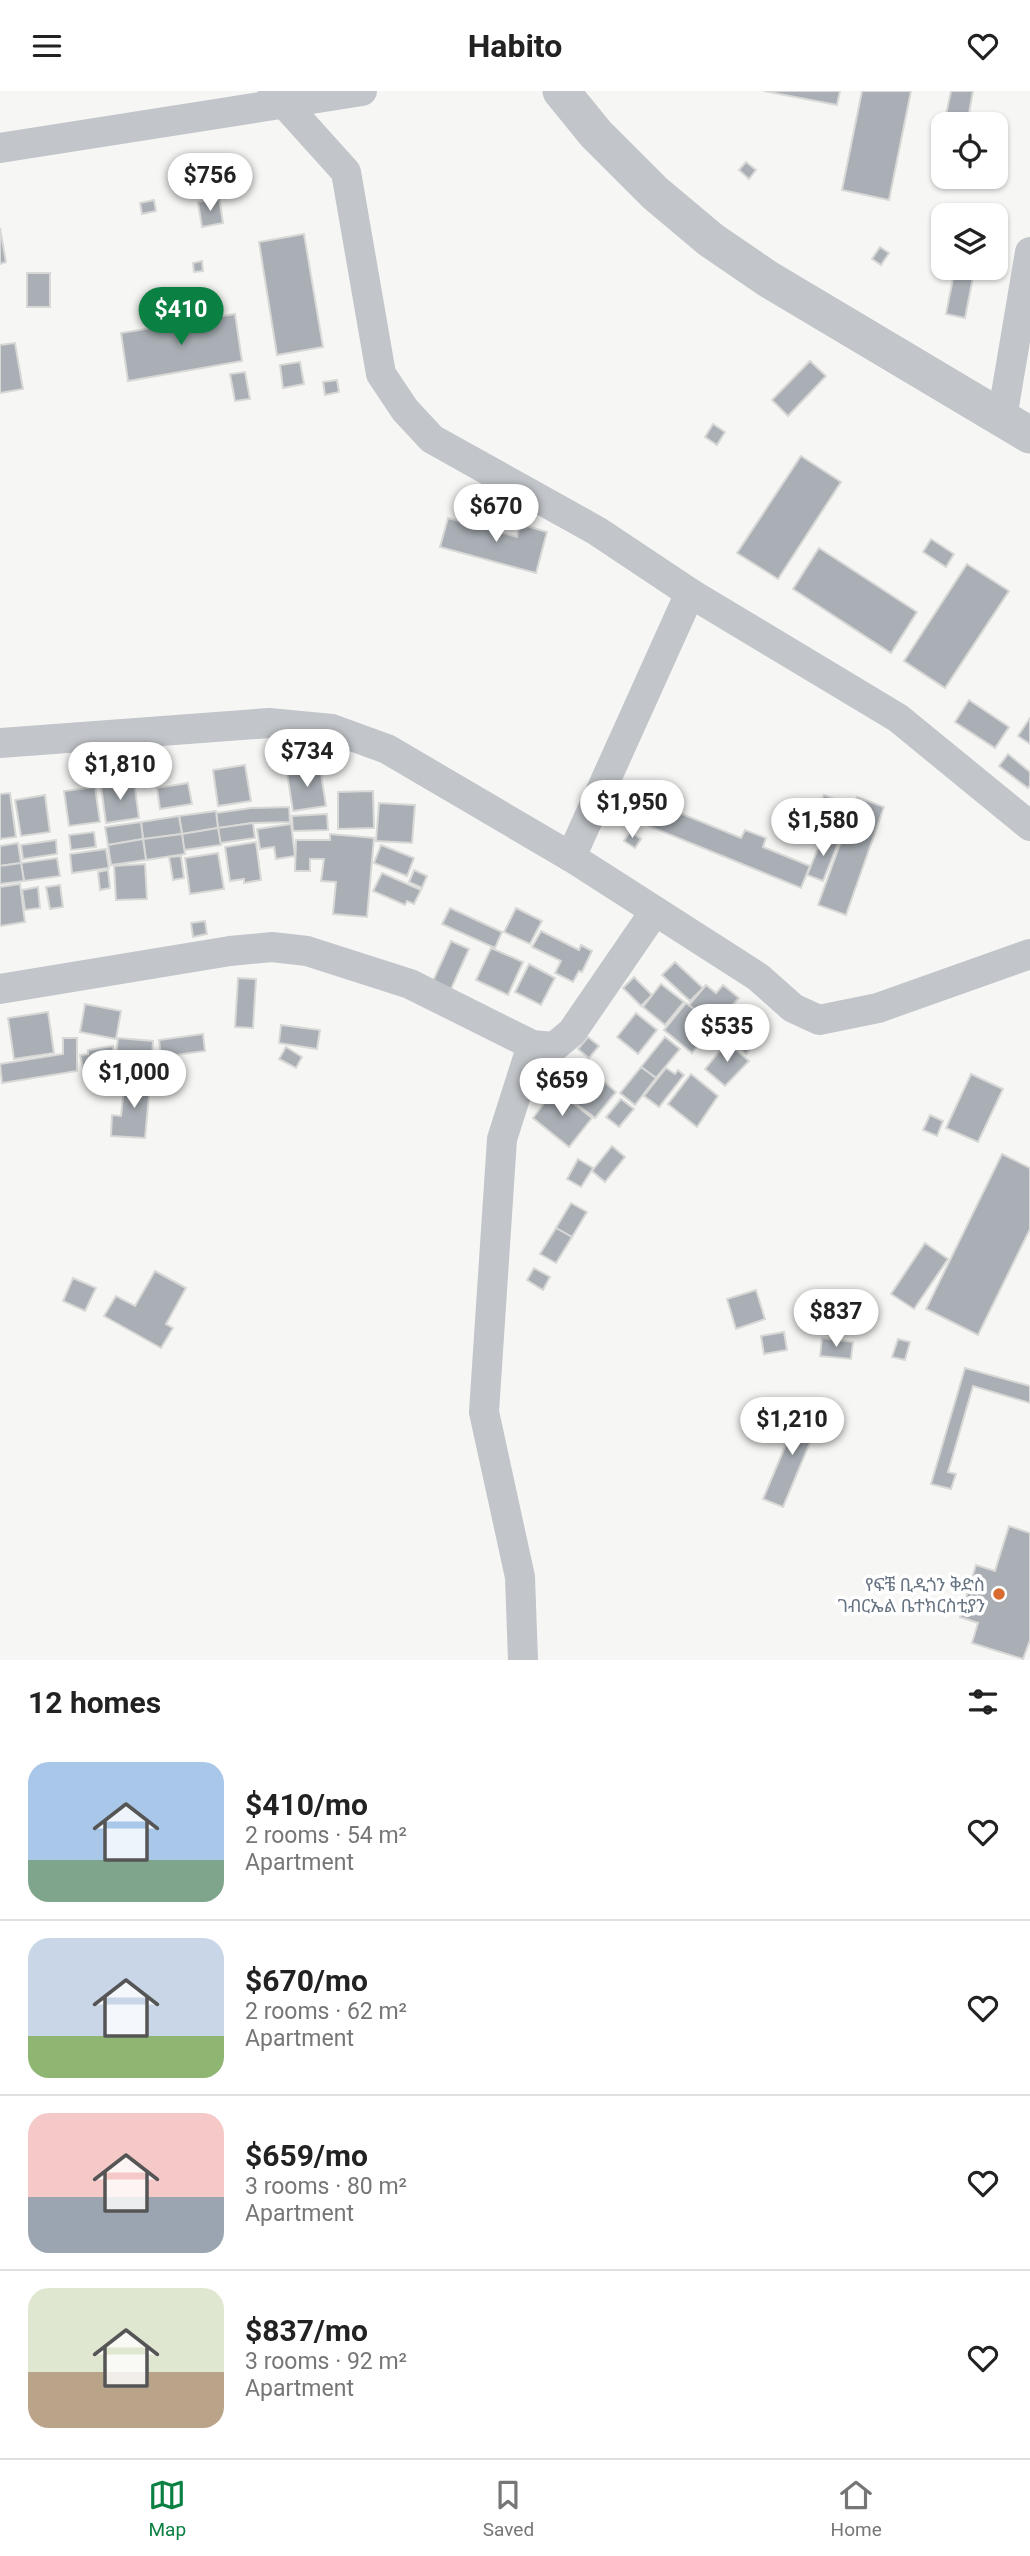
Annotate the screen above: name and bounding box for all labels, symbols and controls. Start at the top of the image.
icon: menu [28,27,66,65]
text: Habito [468,27,562,65]
icon: heart [964,27,1002,65]
map controls [931,112,1008,280]
button: locate [931,112,1008,189]
pin: $756 [169,153,251,213]
text: $756 [184,162,236,189]
button: layers [931,203,1008,280]
pin: $410 [140,287,222,347]
text: $410 [155,296,207,323]
pin: $670 [455,484,537,544]
text: $670 [470,493,522,520]
pin: $734 [266,729,348,789]
text: $734 [281,738,333,765]
pin: $1,810 [63,743,177,802]
text: $1,810 [84,751,156,778]
pin: $1,950 [575,781,689,840]
text: $1,950 [596,789,668,816]
pin: $1,580 [766,799,880,858]
text: $1,580 [787,807,859,834]
pin: $535 [686,1005,768,1064]
text: $535 [701,1013,753,1040]
pin: $1,000 [77,1051,191,1110]
text: $1,000 [98,1059,170,1086]
pin: $659 [521,1059,603,1118]
text: $659 [536,1067,588,1094]
pin: $837 [795,1289,877,1349]
text: $837 [810,1298,862,1325]
pin: $1,210 [735,1397,849,1457]
text: $1,210 [756,1406,828,1433]
place label: የፍቼ ቢዲጎን ቅድስ ገብርኤል ቤተክርስቲያን [838,1574,985,1616]
marker: የፍቼ ቢዲጎን ቅድስ ገብርኤል ቤተክርስቲያን [991,1586,1007,1602]
icon: filters [964,1683,1002,1721]
text: 12 homes [28,1685,161,1720]
text: $410/mo [245,1787,368,1822]
icon: home [84,1790,168,1874]
icon: heart [964,1813,1002,1851]
text: 2 rooms · 54 m² [245,1822,407,1849]
text: Apartment [245,1849,354,1876]
text: $670/mo [245,1963,368,1998]
icon: home [84,1966,168,2050]
icon: heart [964,1989,1002,2027]
text: 2 rooms · 62 m² [245,1998,407,2025]
text: Apartment [245,2025,354,2052]
text: $659/mo [245,2138,368,2173]
icon: home [84,2141,168,2225]
icon: heart [964,2164,1002,2202]
text: 3 rooms · 80 m² [245,2173,407,2200]
text: Apartment [245,2200,354,2227]
text: $837/mo [245,2313,368,2348]
icon: home [84,2316,168,2400]
icon: heart [964,2339,1002,2377]
text: 3 rooms · 92 m² [245,2348,407,2375]
text: Apartment [245,2375,354,2402]
tab: Map [148,2476,186,2541]
tab: Saved [483,2476,534,2541]
tab: Home [831,2476,882,2541]

